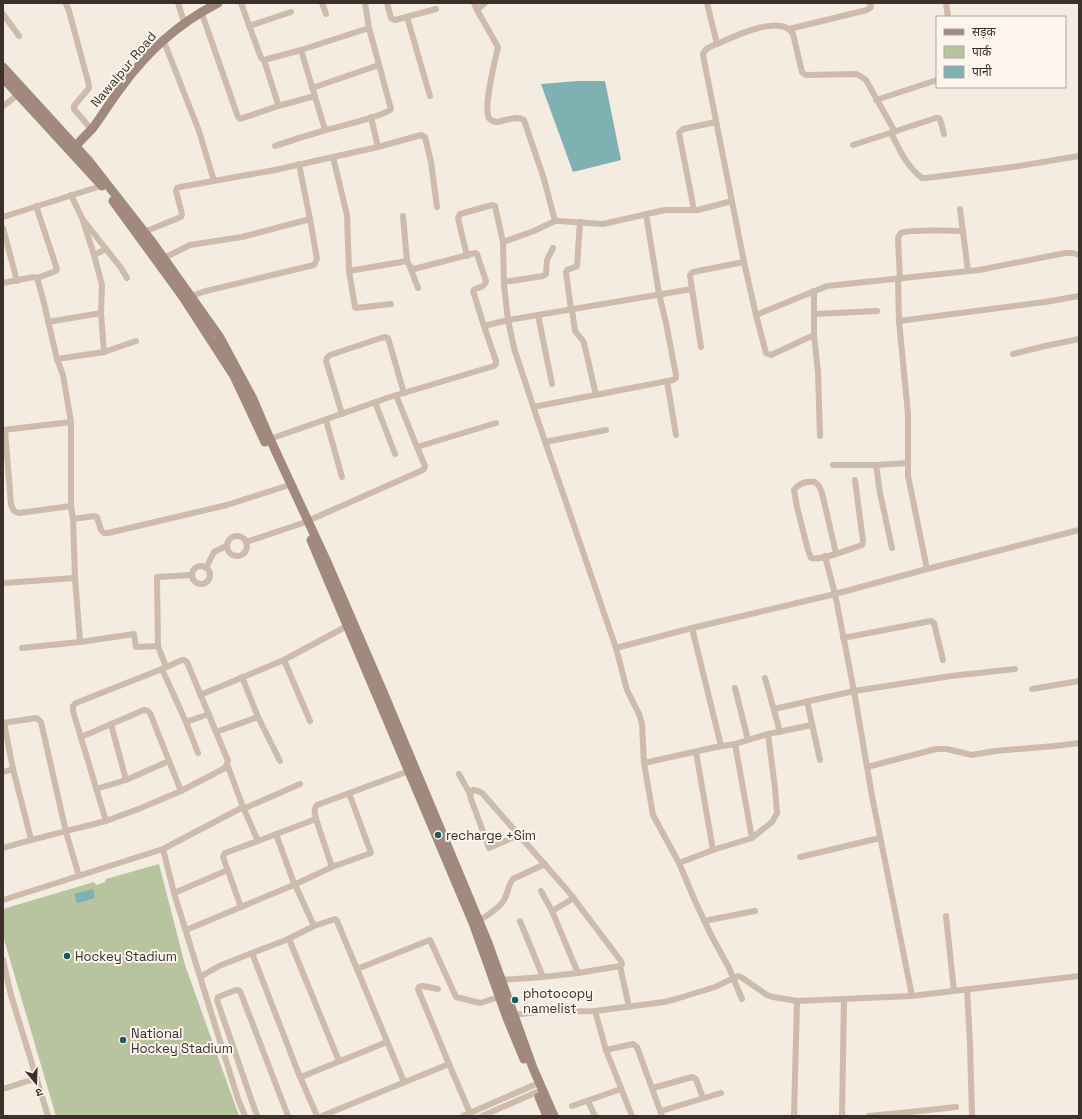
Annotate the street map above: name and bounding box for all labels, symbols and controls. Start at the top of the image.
legend [936,16,1066,88]
text: सड़क [972,24,997,40]
street label: Nawalpur Road [87,28,160,111]
text: पार्क [972,44,992,60]
text: पानी [972,64,993,80]
place label: recharge +Sim [446,827,536,844]
marker: recharge +Sim [433,830,443,840]
place label: Hockey Stadium [75,948,177,965]
marker: Hockey Stadium [62,951,72,961]
place label: photocopy namelist [523,985,593,1017]
marker: photocopy namelist [510,995,520,1005]
place label: National Hockey Stadium [131,1025,233,1057]
marker: National Hockey Stadium [118,1035,128,1045]
north arrow [16,1063,56,1103]
text: उ [33,1085,45,1100]

